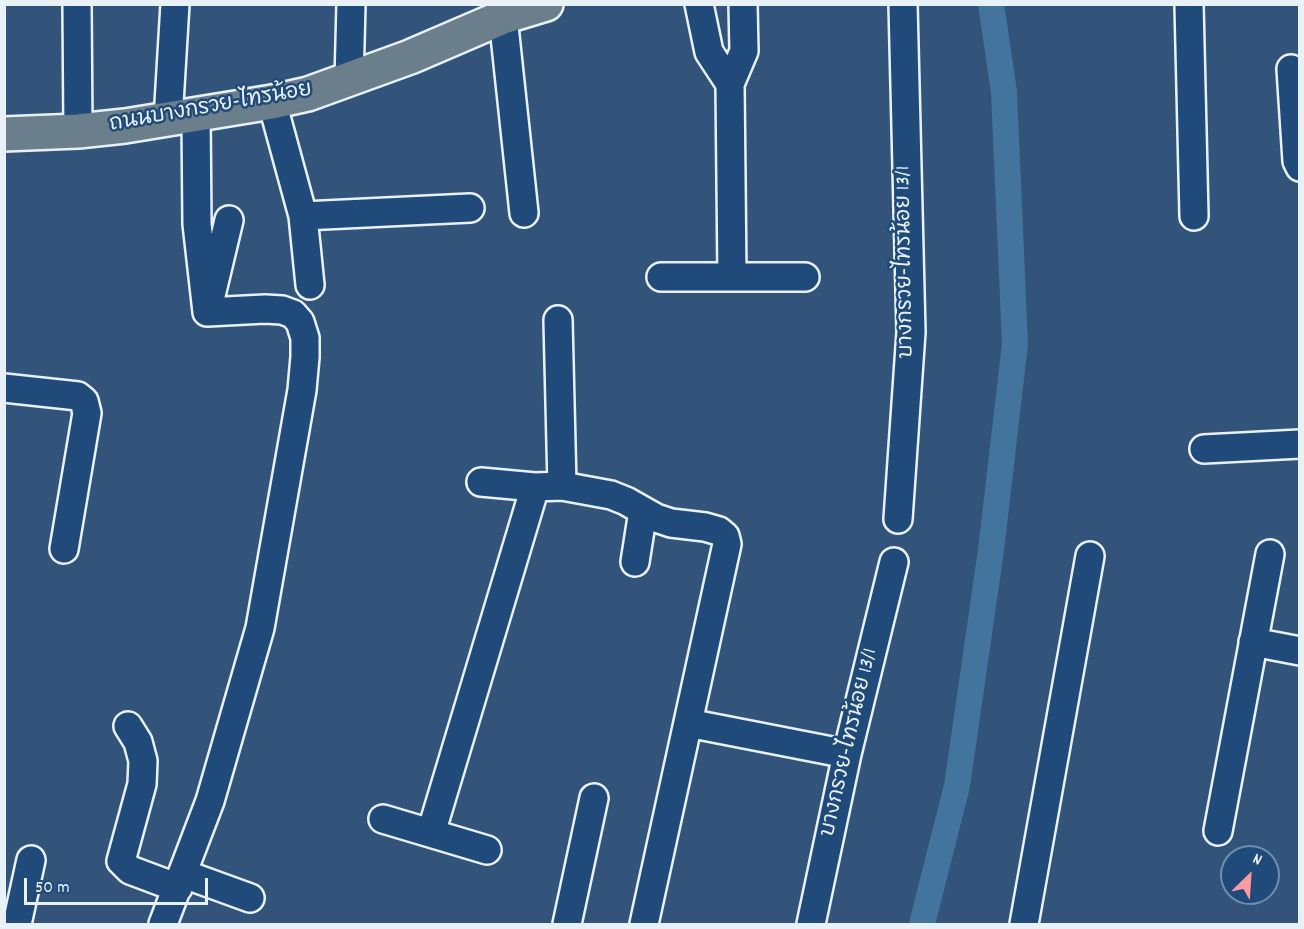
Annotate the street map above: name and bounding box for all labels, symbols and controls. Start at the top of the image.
street label: ถนนบางกรวย-ไทรน้อย [108,79,314,139]
street label: บางกรวย-ไทรน้อย 13/1 [893,165,921,359]
street label: บางกรวย-ไทรน้อย 13/1 [817,646,885,840]
north arrow [1220,845,1280,905]
text: N [1249,848,1265,872]
scale bar [27,866,212,904]
text: 50 m [35,876,70,901]

